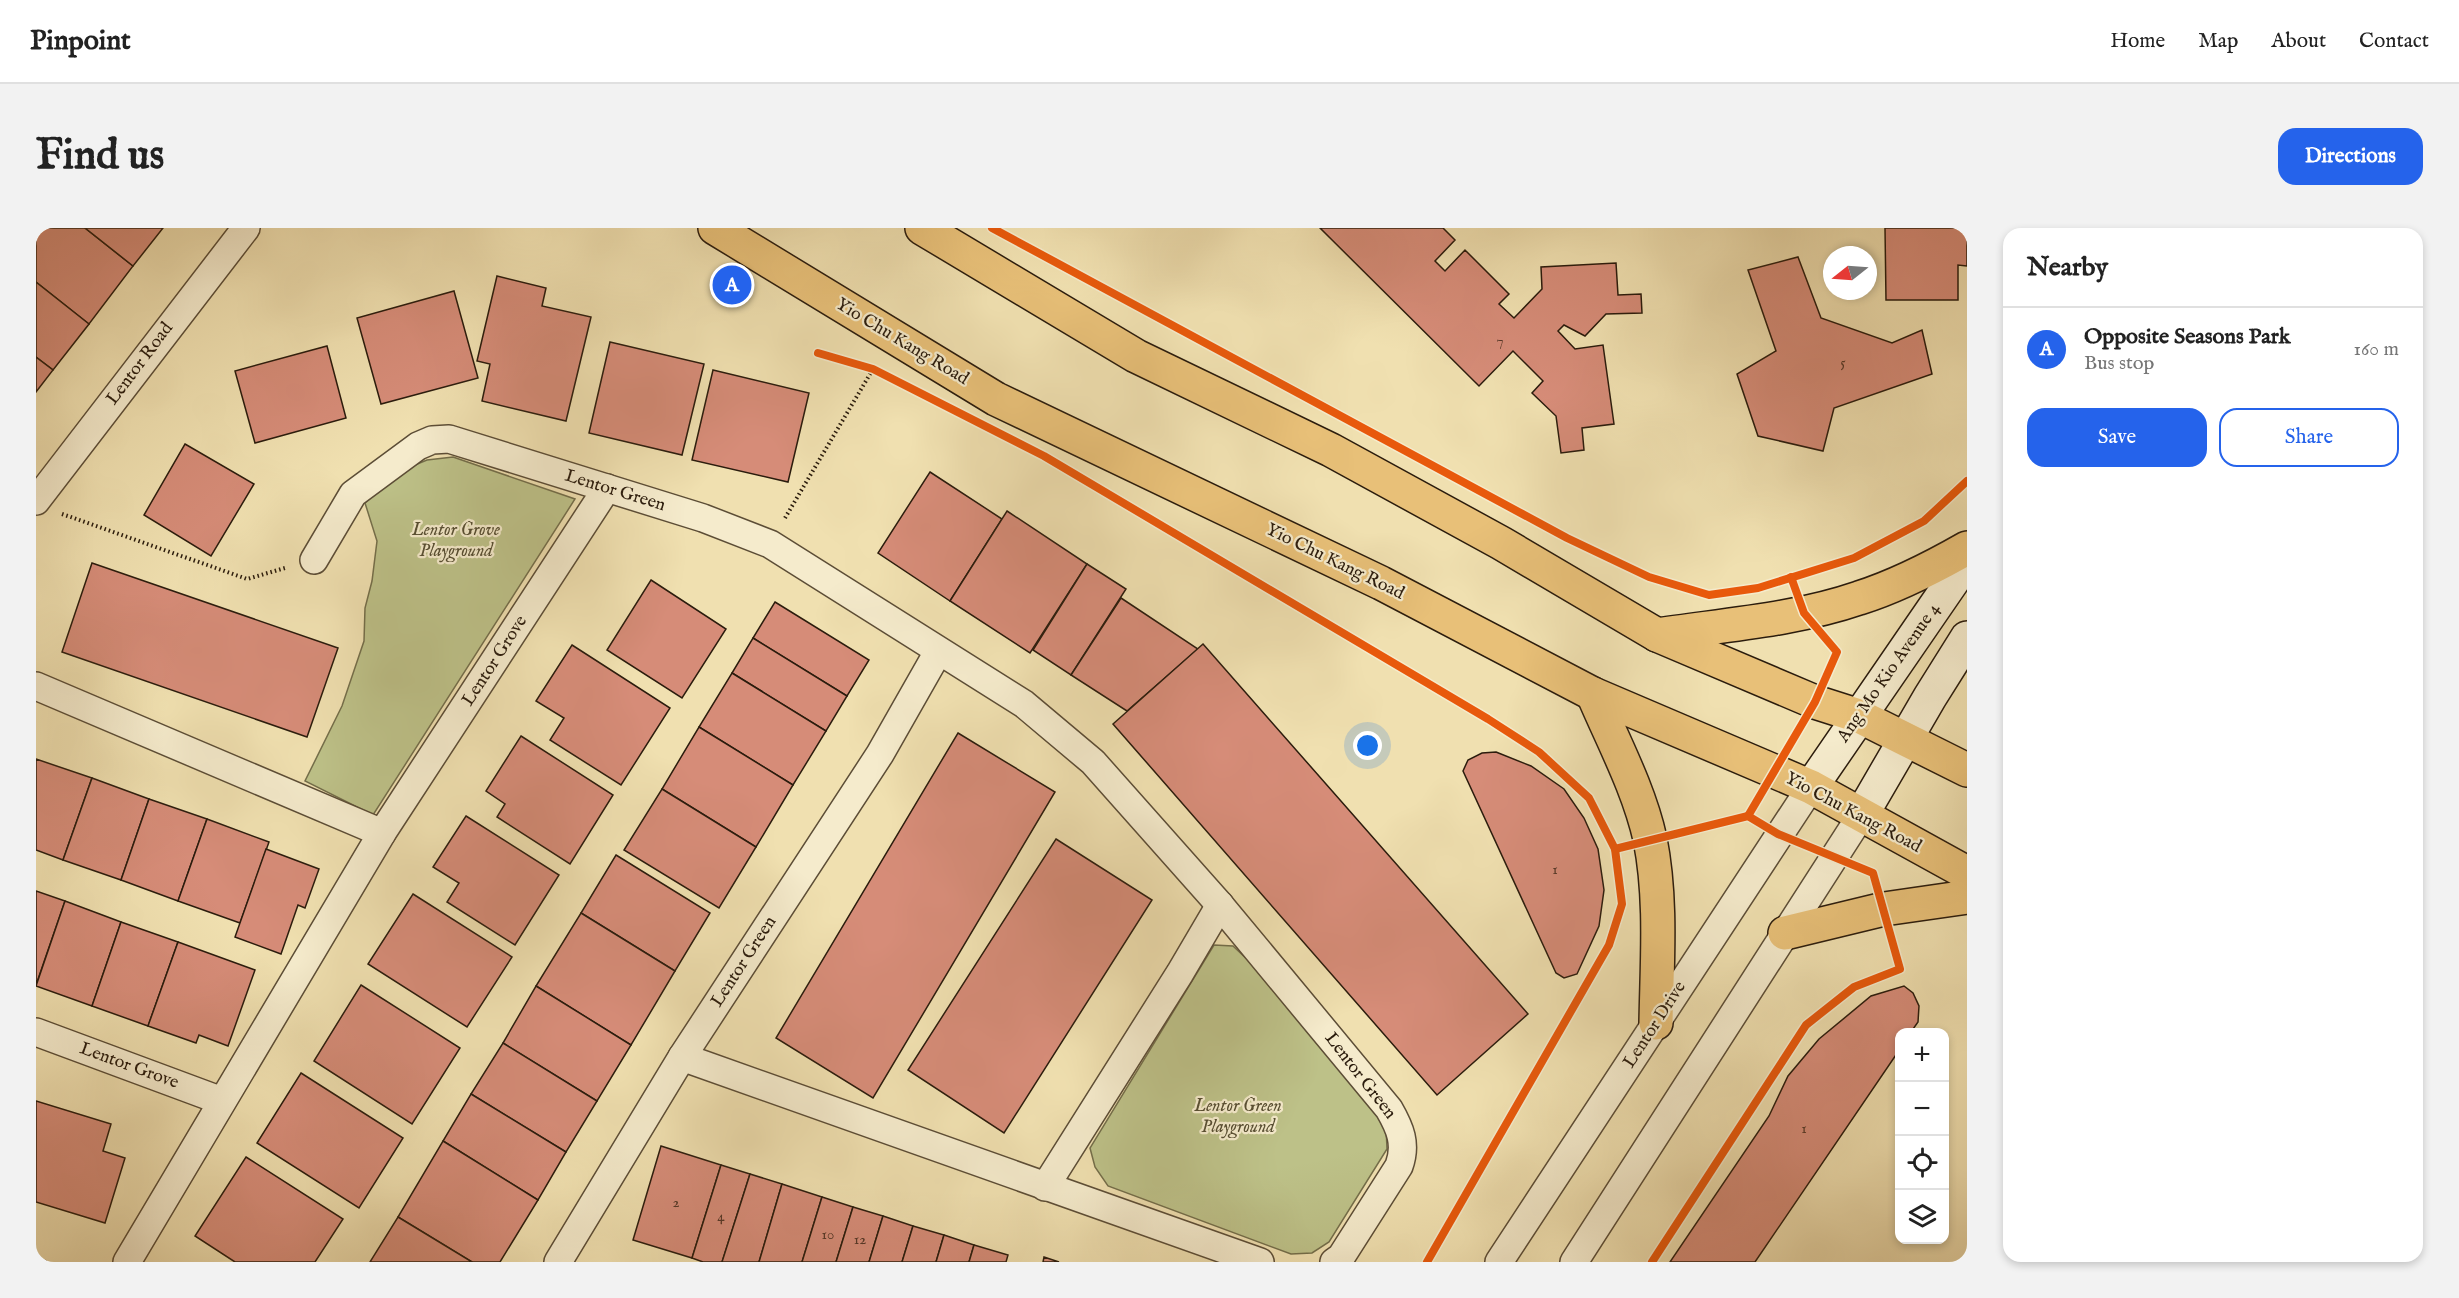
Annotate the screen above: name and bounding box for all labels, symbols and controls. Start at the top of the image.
text: Pinpoint [30,24,131,59]
text: Home [2110,28,2165,55]
text: Map [2198,28,2238,55]
text: About [2271,28,2326,55]
text: Contact [2359,28,2429,55]
button: Directions [2278,128,2423,185]
text: Find us [36,130,164,183]
north arrow [1823,246,1877,300]
text: Nearby [2027,251,2108,284]
pin: A [712,262,752,308]
street label: Yio Chu Kang Road [831,293,973,391]
street label: Lentor Road [101,318,179,410]
text: Opposite Seasons Park [2084,323,2290,351]
house number: 7 [1496,331,1504,350]
text: A [2040,337,2053,362]
text: 160 m [2353,337,2399,362]
text: Bus stop [2084,351,2154,376]
house number: 5 [1840,353,1846,372]
button: Save [2027,408,2207,467]
button: Share [2219,408,2399,467]
street label: Lentor Green [562,465,669,517]
park label: Lentor Grove Playground [411,519,500,563]
street label: Yio Chu Kang Road [1262,519,1408,606]
street label: Ang Mo Kio Avenue 4 [1832,599,1946,748]
street label: Lentor Grove [457,611,533,711]
your location [1353,731,1382,760]
street label: Yio Chu Kang Road [1781,767,1925,859]
house number: 1 [1552,860,1558,879]
street label: Lentor Green [706,912,782,1012]
street label: Lentor Drive [1618,977,1692,1073]
street label: Lentor Green [1319,1028,1401,1124]
map controls [1895,1028,1949,1244]
button: + [1895,1028,1949,1082]
street label: Lentor Grove [76,1037,182,1095]
button: − [1895,1082,1949,1136]
park label: Lentor Green Playground [1193,1095,1282,1139]
house number: 1 [1801,1119,1807,1138]
button: locate [1895,1136,1949,1190]
button: layers [1895,1190,1949,1244]
house number: 2 [672,1193,680,1212]
house number: 4 [717,1207,725,1226]
house number: 10 [822,1225,834,1244]
house number: 12 [854,1230,866,1249]

